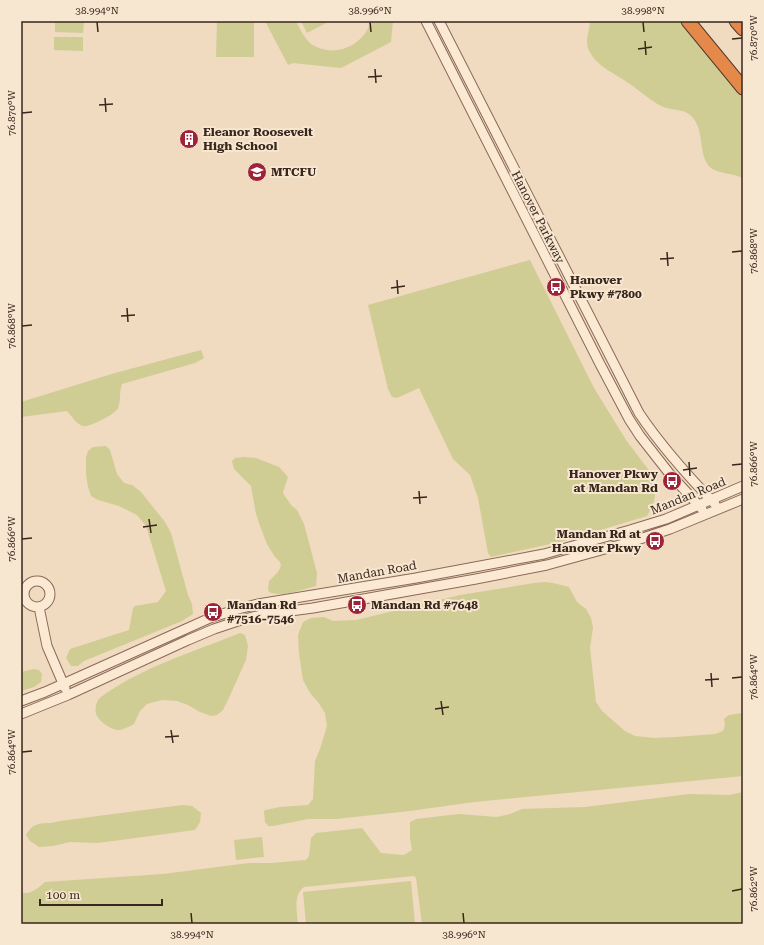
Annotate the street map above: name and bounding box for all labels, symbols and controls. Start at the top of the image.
text: 38.994°N [75,5,119,16]
text: 38.996°N [348,5,392,16]
text: 38.998°N [621,5,665,16]
text: 76.870°W [748,14,759,61]
text: 76.870°W [6,89,17,136]
place label: Eleanor Roosevelt High School [203,125,313,153]
building icon: Eleanor Roosevelt High School [178,128,200,150]
school or university icon: MTCFU [246,161,268,183]
place label: MTCFU [271,165,316,179]
street label: Hanover Parkway [509,168,568,266]
text: 76.868°W [748,227,759,274]
place label: Hanover Pkwy #7800 [570,273,642,301]
bus stop icon: Hanover Pkwy #7800 [545,276,567,298]
text: 76.868°W [6,302,17,349]
text: 76.866°W [748,440,759,487]
place label: Hanover Pkwy at Mandan Rd [569,467,659,495]
bus stop icon: Hanover Pkwy at Mandan Rd [661,470,683,492]
street label: Mandan Road [648,474,728,517]
text: 76.866°W [6,515,17,562]
place label: Mandan Rd at Hanover Pkwy [552,527,642,555]
bus stop icon: Mandan Rd at Hanover Pkwy [644,530,666,552]
street label: Mandan Road [336,558,418,586]
bus stop icon: Mandan Rd #7648 [346,594,368,616]
place label: Mandan Rd #7516-7546 [227,598,297,626]
place label: Mandan Rd #7648 [371,598,478,612]
bus stop icon: Mandan Rd #7516-7546 [202,601,224,623]
text: 76.864°W [748,653,759,700]
text: 76.864°W [6,728,17,775]
text: 76.862°W [748,865,759,912]
scale bar [40,881,162,907]
text: 100 m [46,888,80,902]
text: 38.994°N [170,929,214,940]
text: 38.996°N [442,929,486,940]

